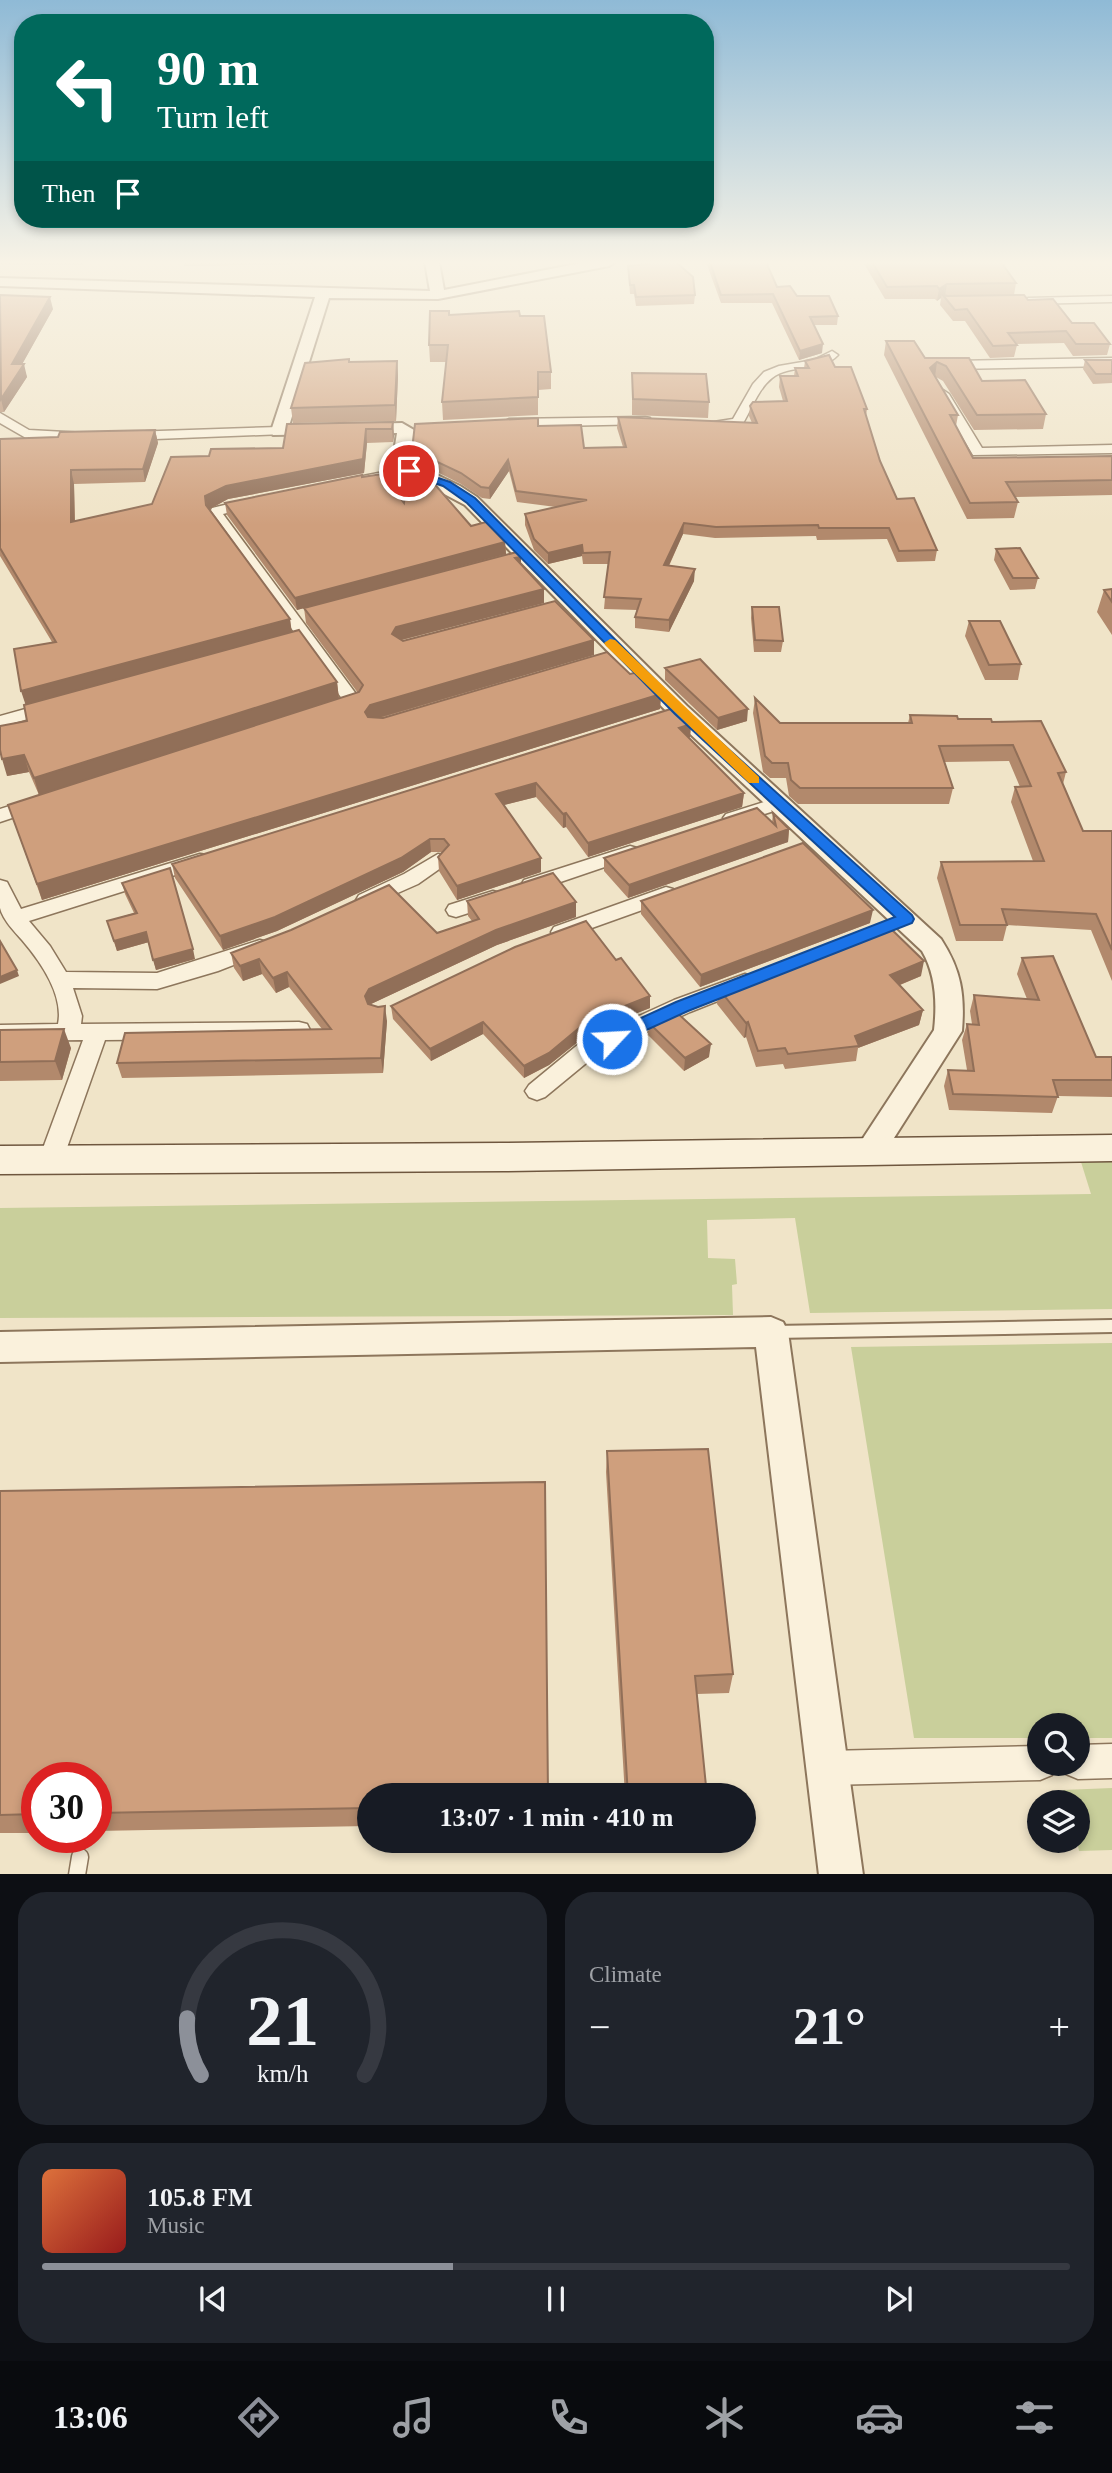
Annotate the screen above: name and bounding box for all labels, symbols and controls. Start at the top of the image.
text: 90 m [157,41,259,96]
icon: left [42,42,133,133]
text: Turn left [157,99,269,135]
icon: arrive [109,175,147,213]
text: Then [42,179,95,208]
pin [379,441,439,501]
icon: arrive [390,452,428,490]
position arrow [575,1002,649,1076]
map controls [1027,1713,1090,1853]
button: search [1027,1713,1090,1776]
speed limit sign: 30 [21,1762,112,1853]
button: layers [1027,1790,1090,1853]
text: 13:07 · 1 min · 410 m [440,1803,674,1832]
text: Climate [589,1962,662,1987]
text: 21 [246,1980,319,2061]
text: 21° [793,1998,866,2055]
text: − [589,2006,610,2048]
text: + [1049,2006,1070,2048]
text: km/h [257,2059,309,2086]
text: 105.8 FM [147,2183,252,2212]
text: Music [147,2213,205,2238]
icon: previous [194,2280,232,2318]
icon: pause [537,2280,575,2318]
icon: next [880,2280,918,2318]
icon: directions [234,2393,283,2442]
icon: music [389,2393,438,2442]
icon: phone [544,2393,593,2442]
icon: climate [700,2393,749,2442]
icon: car [855,2393,904,2442]
icon: filters [1010,2393,1059,2442]
text: 13:06 [53,2399,128,2435]

